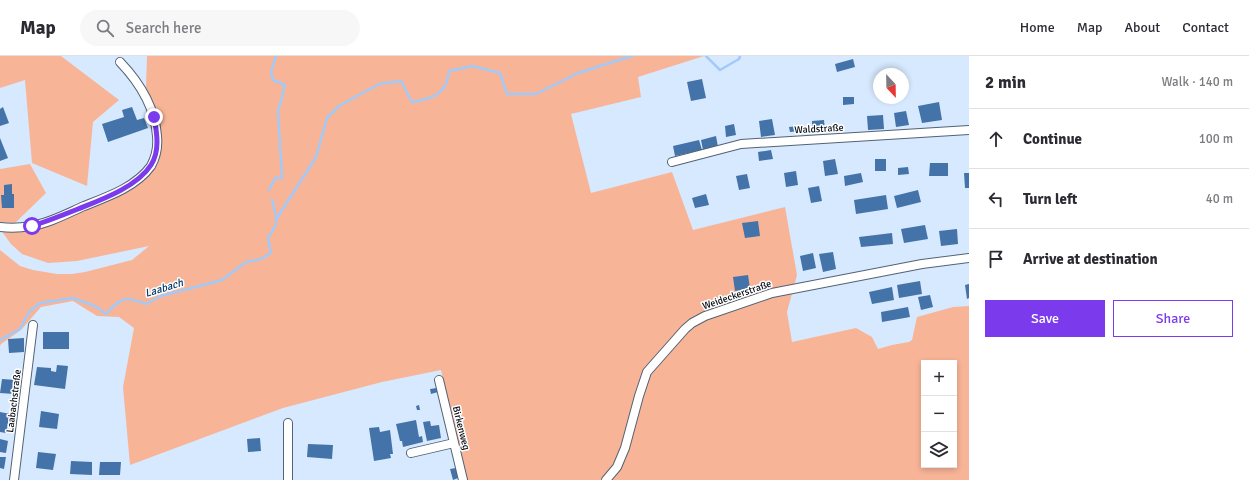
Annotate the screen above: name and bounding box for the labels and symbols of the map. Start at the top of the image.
north arrow [873,68,909,104]
route end [145,108,163,126]
street label: Waldstraße [794,122,844,136]
route start [23,217,41,235]
water label: Laabach [143,276,186,300]
street label: Weideckerstraße [701,278,773,312]
street label: Laabachstraße [4,369,24,433]
street label: Birkenweg [450,405,472,451]

